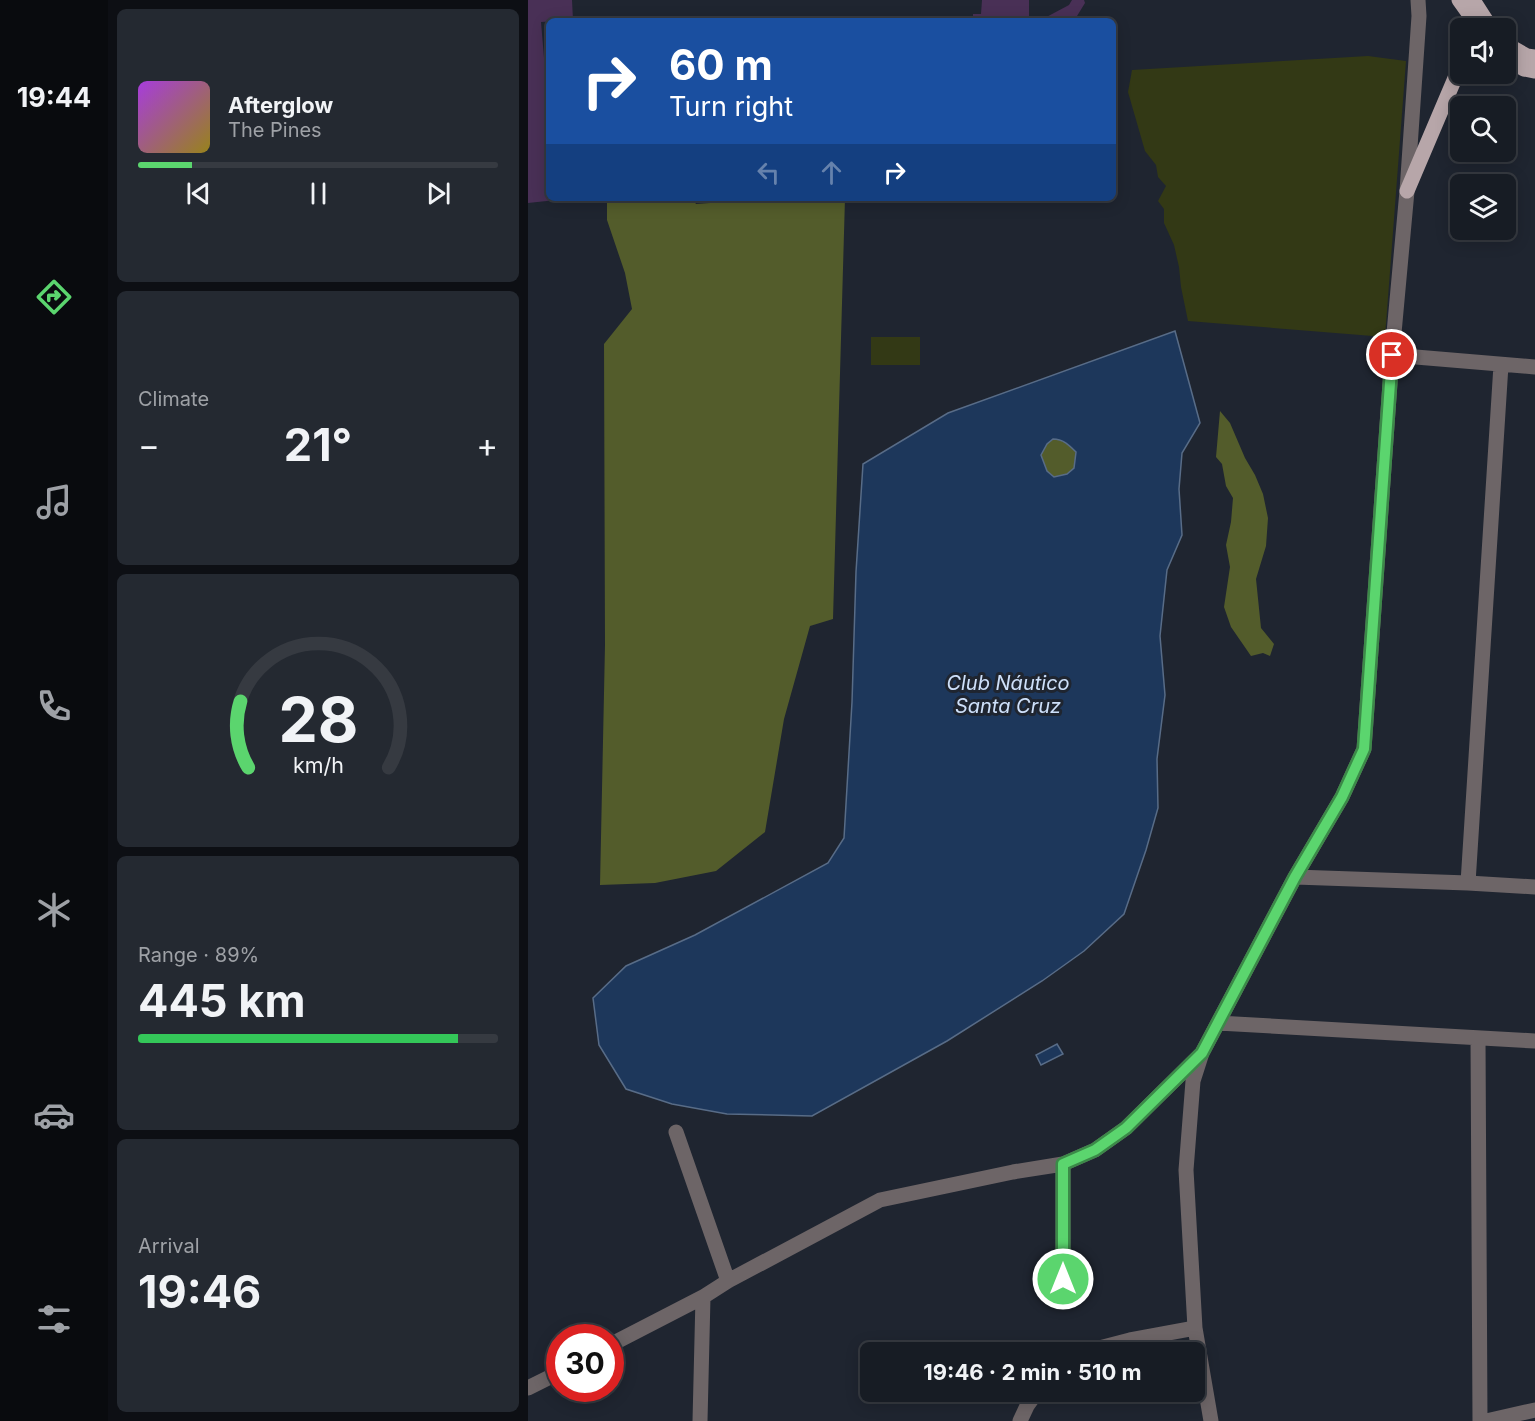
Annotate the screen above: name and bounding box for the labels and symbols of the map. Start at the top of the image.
pin [1366,329,1417,380]
water label: Club Náutico Santa Cruz [946,671,1070,718]
position arrow [1031,1247,1095,1311]
speed limit sign: 30 [546,1324,624,1402]

